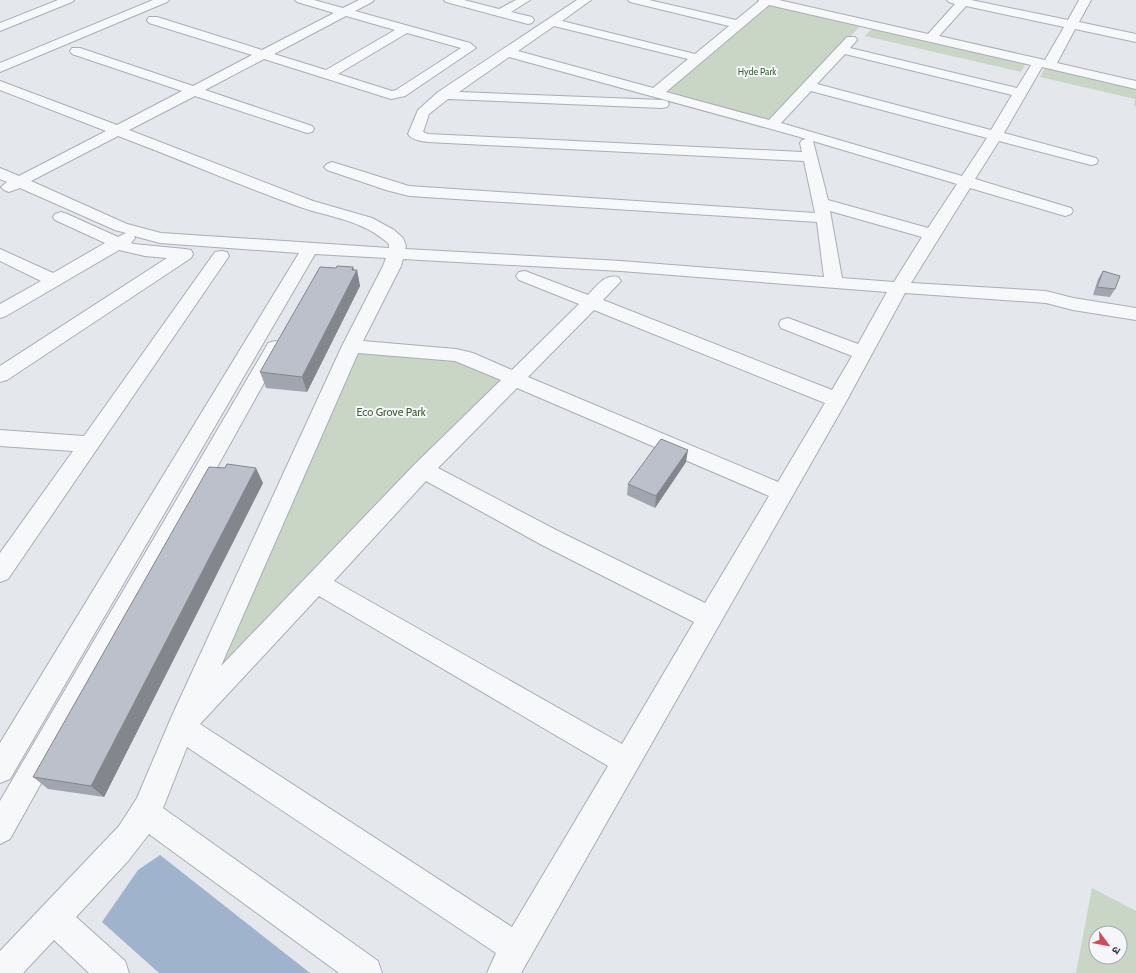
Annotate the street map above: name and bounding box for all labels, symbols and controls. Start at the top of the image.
park label: Hyde Park [738,66,776,77]
park label: Eco Grove Park [356,405,426,419]
north arrow [1088,925,1128,965]
text: उ [1109,944,1124,957]

